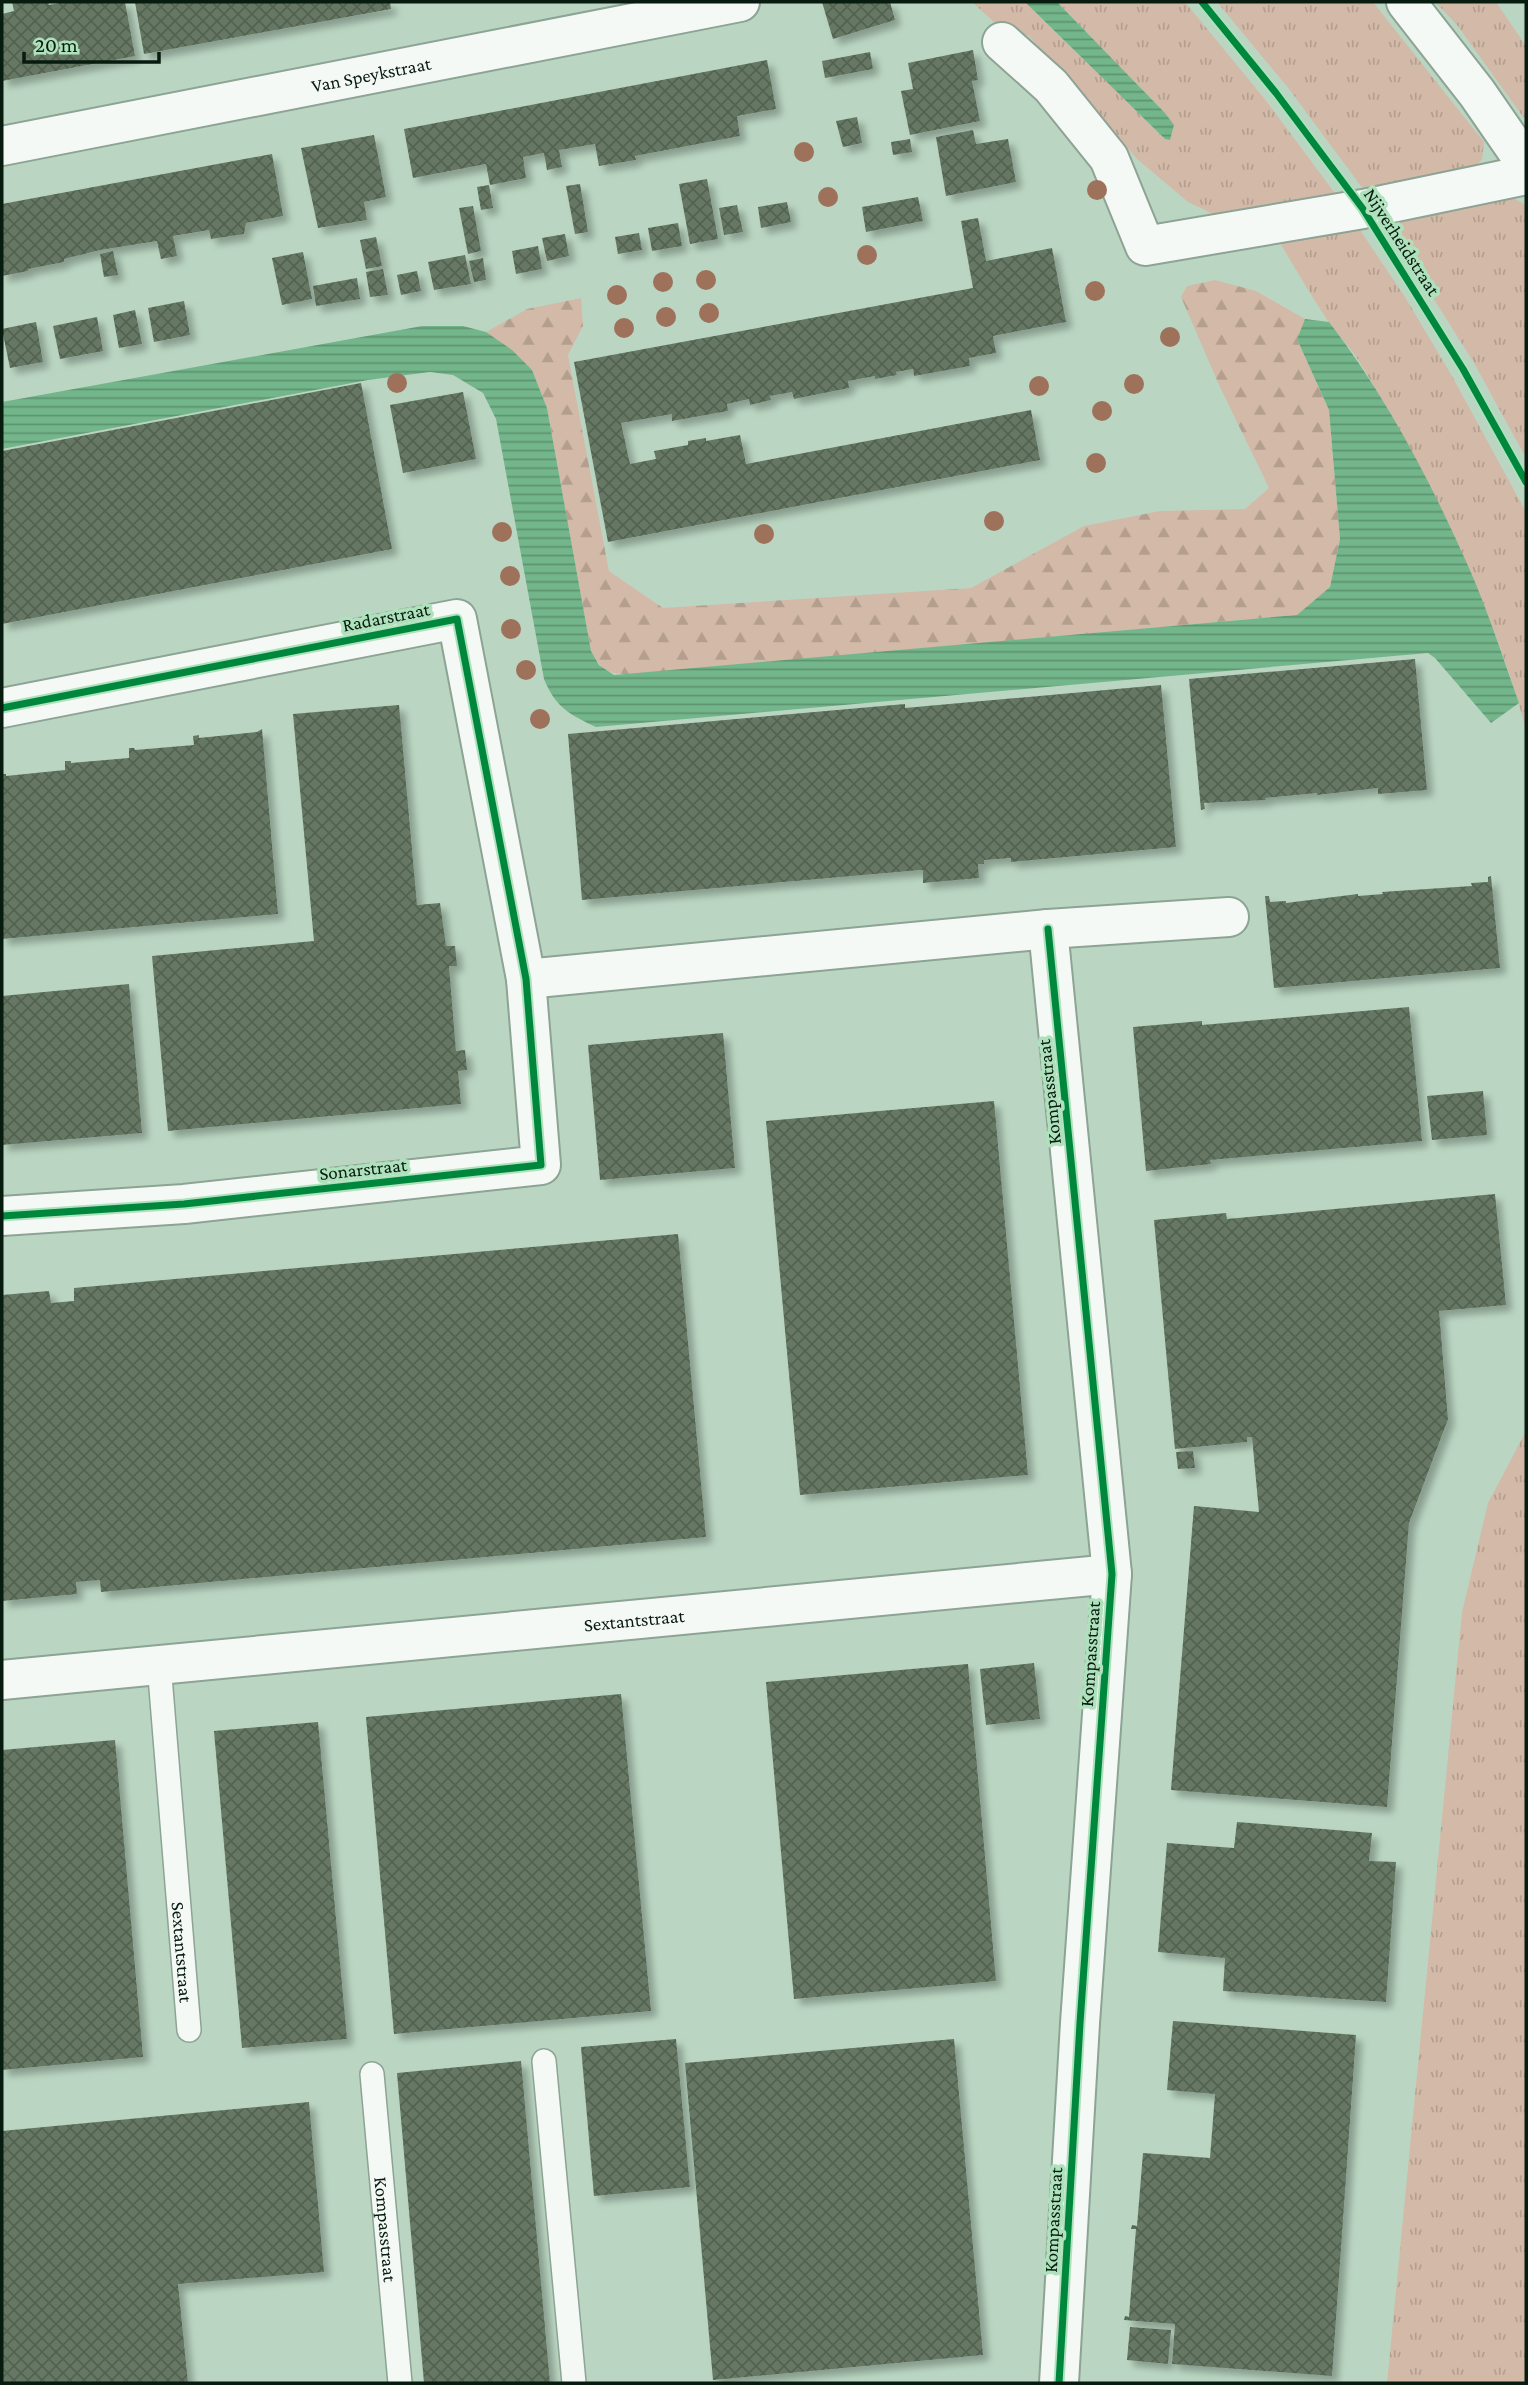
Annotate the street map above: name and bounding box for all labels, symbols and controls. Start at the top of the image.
scale bar [24,21,159,65]
text: 20 m [35,33,78,57]
street label: Van Speykstraat [309,52,433,96]
street label: Nijverheidstraat [1359,185,1445,301]
street label: Radarstraat [340,598,432,636]
street label: Kompasstraat [1033,1038,1065,1146]
street label: Sonarstraat [318,1154,409,1184]
street label: Kompasstraat [1076,1600,1104,1707]
street label: Sextantstraat [583,1604,686,1635]
street label: Sextantstraat [168,1901,197,2004]
street label: Kompasstraat [1040,2166,1066,2273]
street label: Kompasstraat [371,2176,401,2284]

